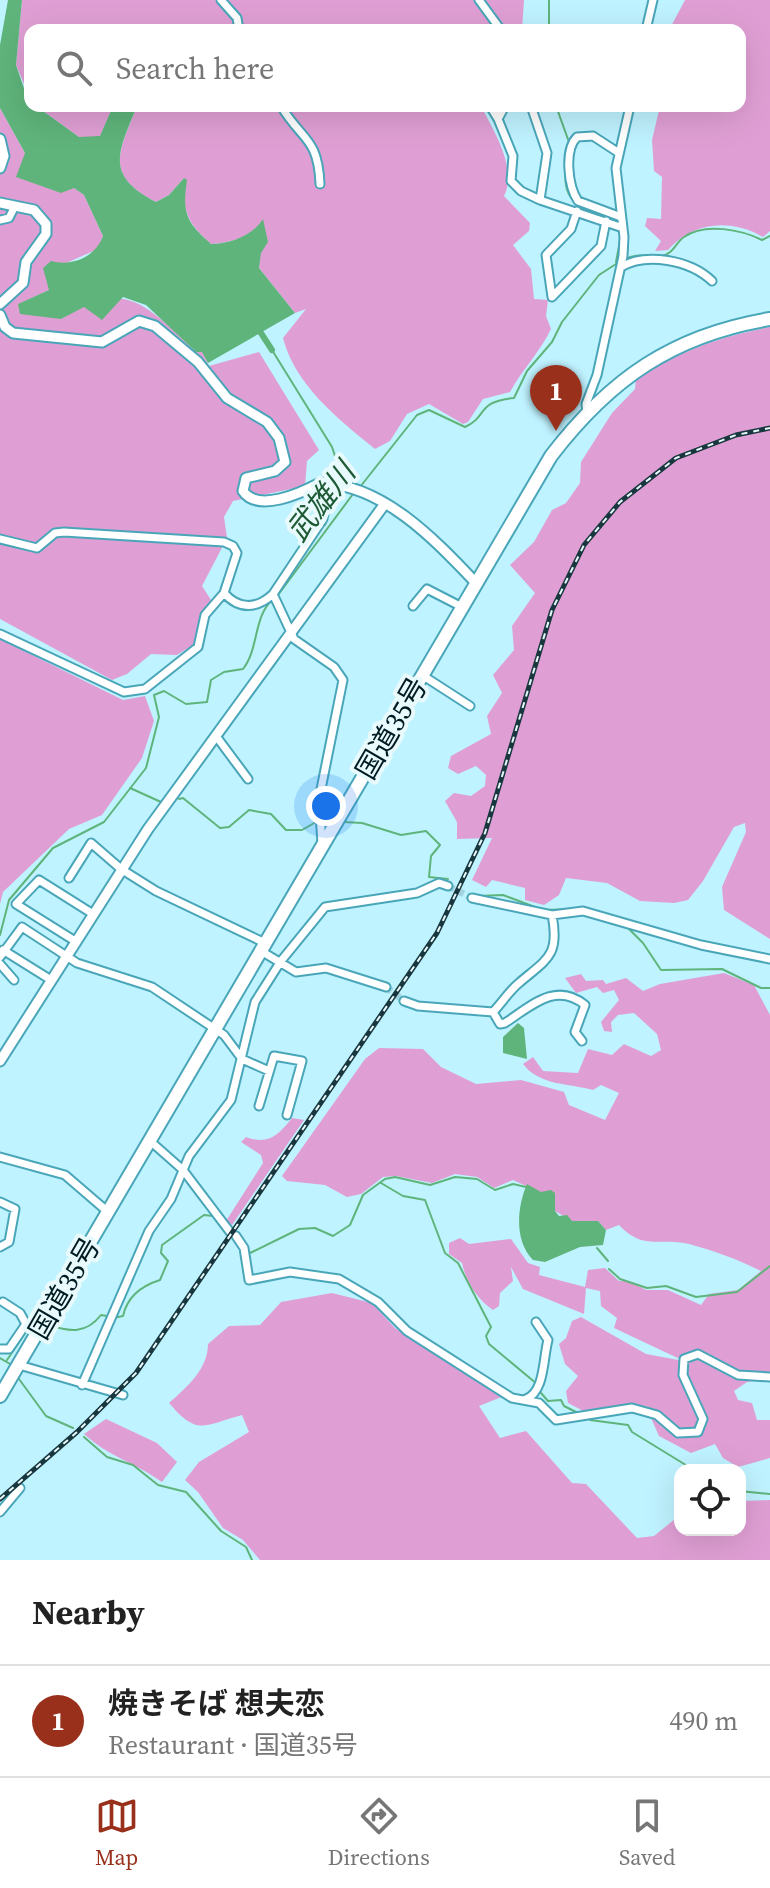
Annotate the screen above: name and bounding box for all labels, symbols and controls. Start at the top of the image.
search box [24,24,746,112]
icon: search [52,46,96,90]
text: Search here [116,48,274,89]
pin: 1 [530,365,582,431]
water label: 武雄川 [277,451,366,550]
street label: 国道35号 [347,670,435,786]
your location [306,786,346,826]
street label: 国道35号 [20,1230,108,1346]
map controls [674,1464,746,1536]
button: locate [674,1464,746,1536]
text: Nearby [32,1589,145,1635]
text: 焼きそば 想夫恋 [108,1683,324,1724]
text: 1 [51,1703,65,1739]
text: 490 m [670,1703,738,1739]
text: Restaurant · 国道35号 [108,1727,358,1763]
tab: Map [95,1794,139,1872]
tab: Directions [328,1794,430,1872]
tab: Saved [619,1794,675,1872]

